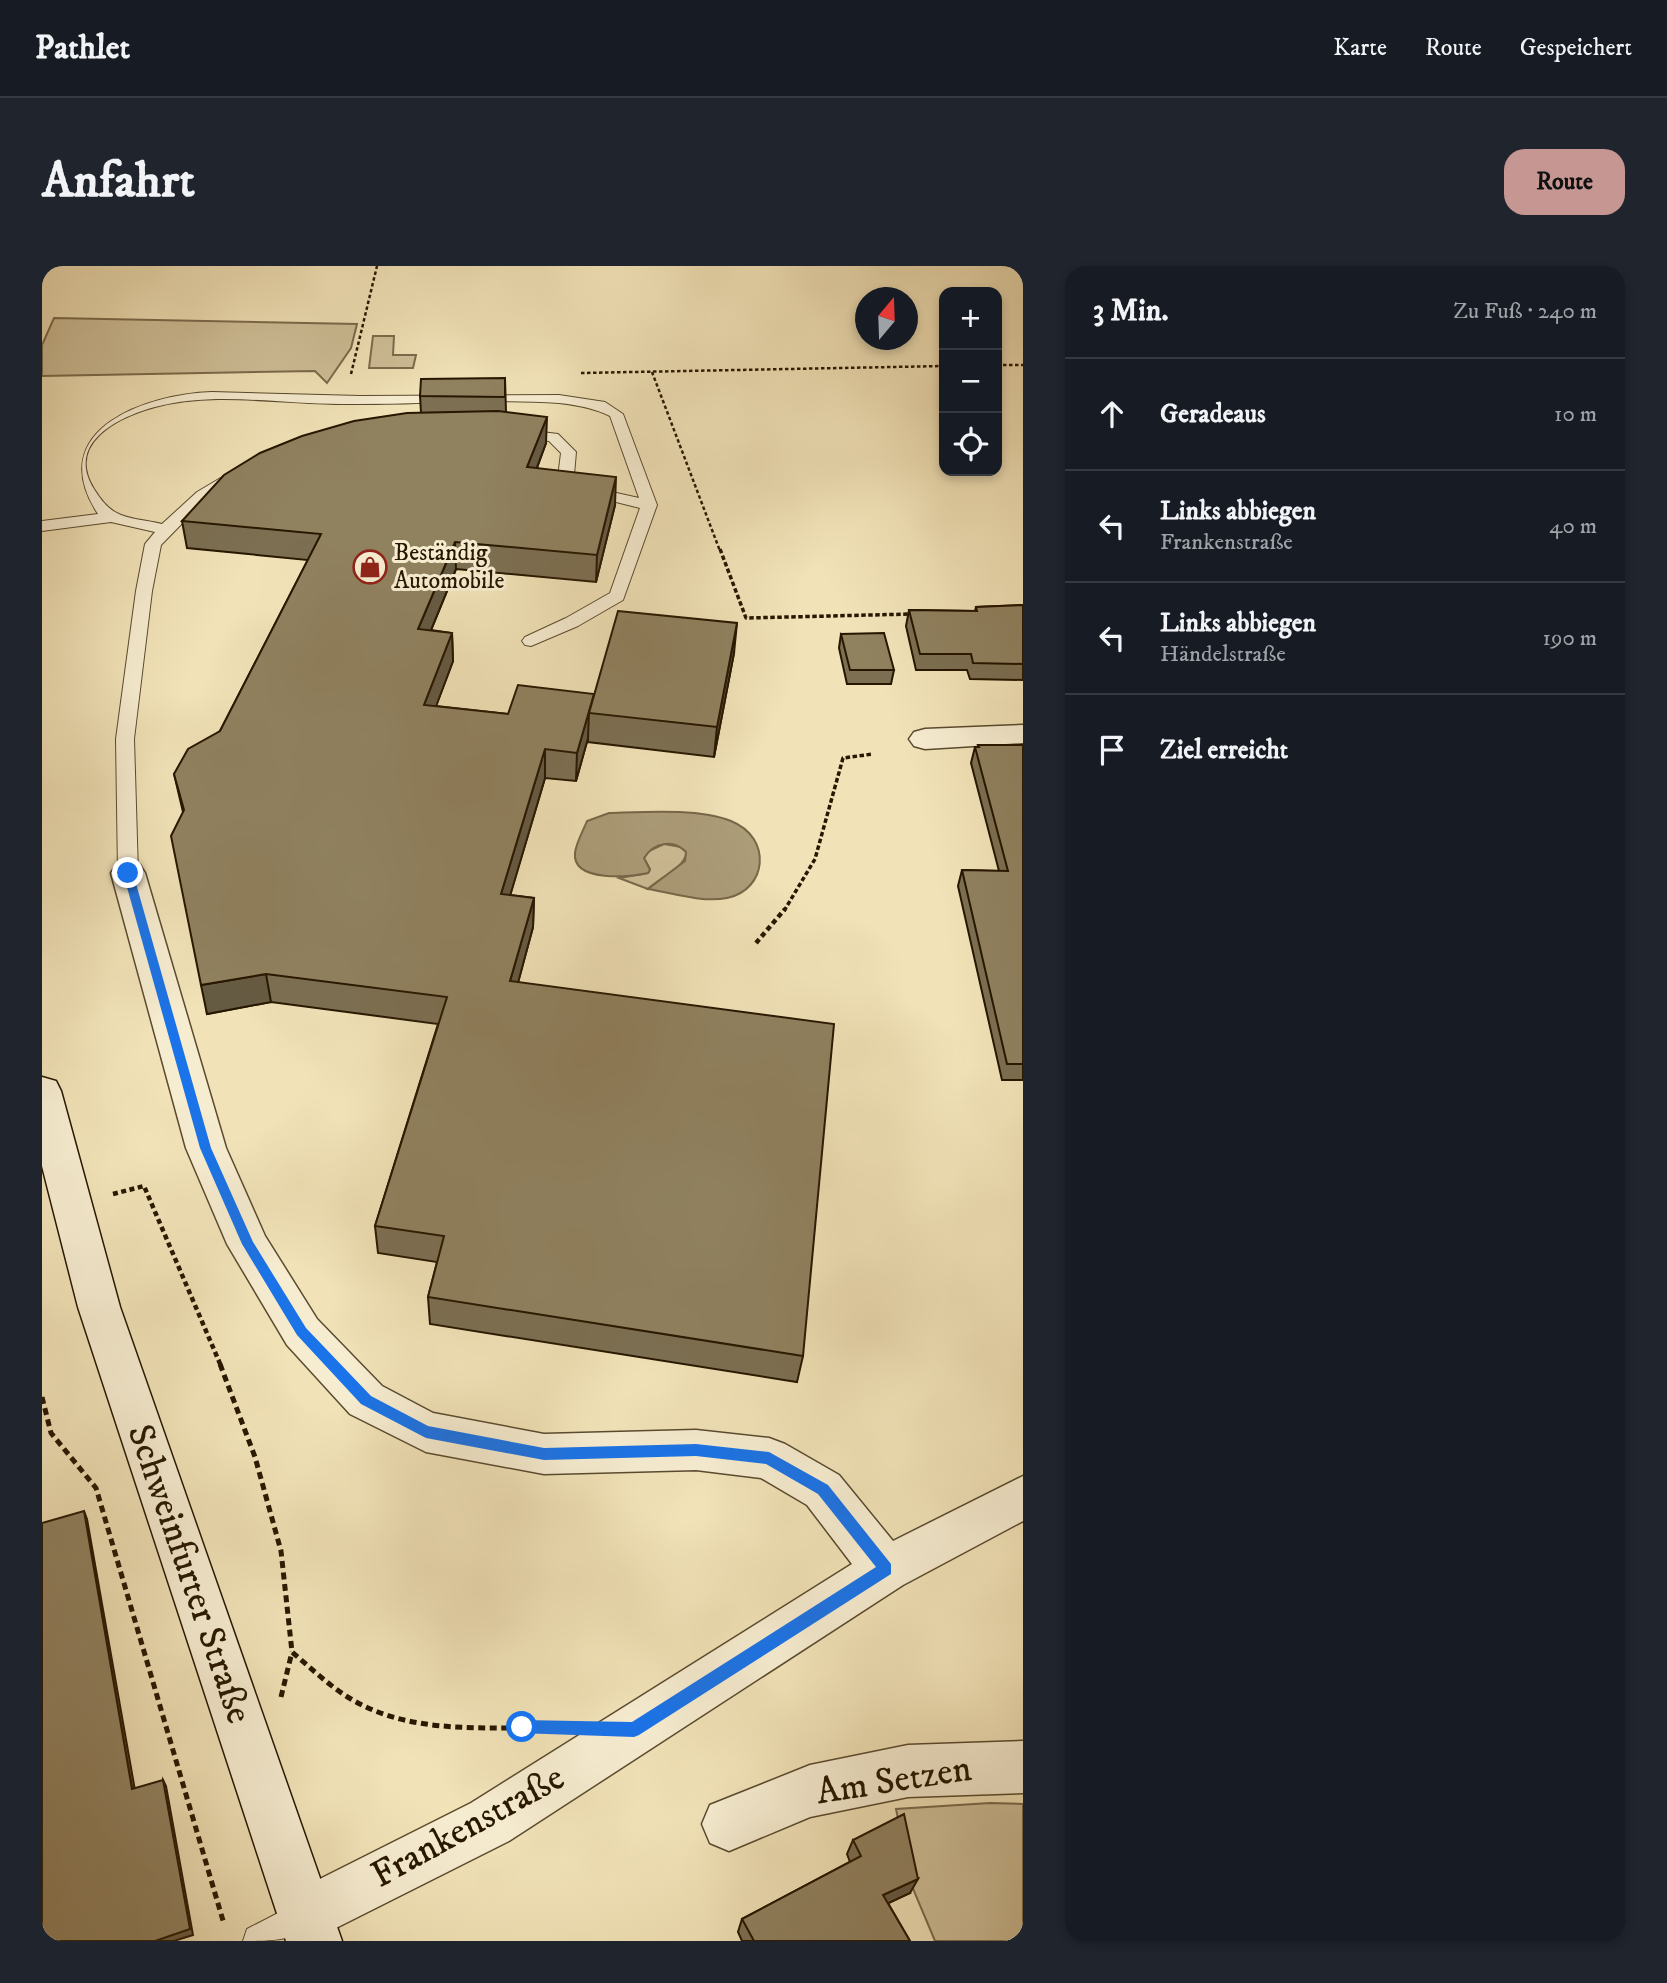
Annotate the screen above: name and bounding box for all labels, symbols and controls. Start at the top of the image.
text: Pathlet [35,28,130,69]
text: Karte [1333,33,1387,63]
text: Route [1425,33,1482,63]
text: Gespeichert [1520,33,1632,63]
button: Route [1504,149,1625,215]
text: Anfahrt [42,151,195,213]
north arrow [855,287,918,350]
map controls [939,287,1002,476]
button: + [939,287,1002,350]
text: 3 Min. [1093,293,1169,330]
text: Zu Fuß · 240 m [1453,297,1597,326]
button: − [939,350,1002,413]
icon: ahead [1093,395,1131,433]
text: Geradeaus [1160,398,1266,431]
text: 10 m [1554,400,1597,429]
button: locate [939,413,1002,476]
text: Links abbiegen [1160,495,1316,528]
icon: left [1093,507,1131,545]
text: 40 m [1549,512,1597,541]
text: Frankenstraße [1160,528,1293,557]
place label: Beständig Automobile [394,538,504,596]
shop icon: Beständig Automobile [351,548,389,586]
text: Links abbiegen [1160,607,1316,640]
icon: left [1093,619,1131,657]
text: 190 m [1543,624,1597,653]
text: Händelstraße [1160,640,1286,669]
icon: arrive [1093,731,1131,769]
text: Ziel erreicht [1160,734,1288,767]
route end [112,857,143,888]
street label: Schweinfurter Straße [116,1418,262,1730]
route start [506,1711,537,1742]
street label: Am Setzen [813,1746,975,1816]
street label: Frankenstraße [363,1755,573,1899]

